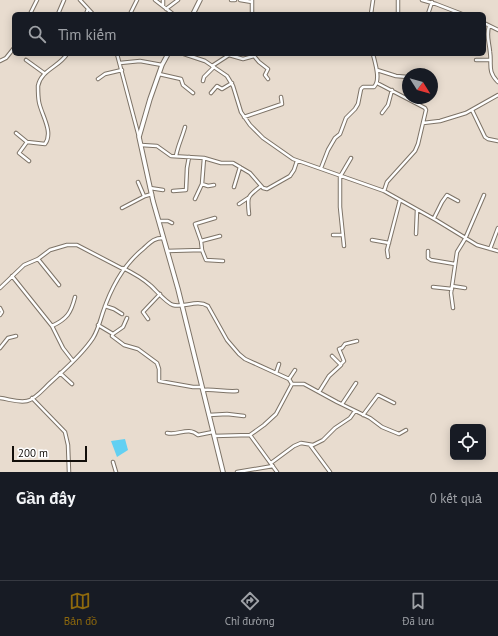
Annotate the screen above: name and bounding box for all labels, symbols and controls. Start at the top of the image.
search box [12,12,486,56]
icon: search [26,23,48,45]
text: Tìm kiếm [58,25,116,44]
north arrow [402,68,438,104]
map controls [450,424,486,460]
button: locate [450,424,486,460]
scale bar [12,444,87,463]
text: 200 m [18,446,48,460]
text: Gần đây [16,487,75,509]
text: 0 kết quả [430,490,482,507]
tab: Bản đồ [64,590,97,628]
tab: Chỉ đường [225,590,275,628]
tab: Đã lưu [402,590,434,628]

